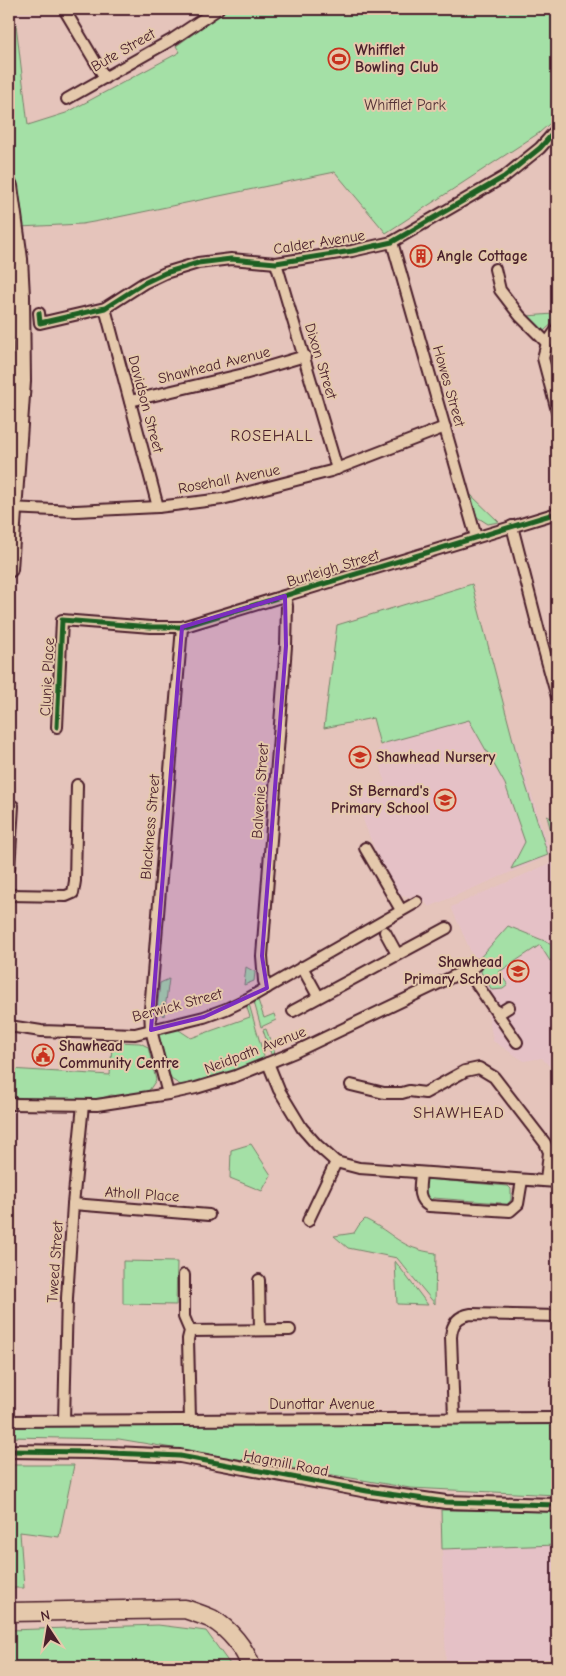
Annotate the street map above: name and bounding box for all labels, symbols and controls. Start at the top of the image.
street label: Bute Street [88,24,159,76]
place label: Whifflet Bowling Club [355,41,438,76]
sports icon: Whifflet Bowling Club [327,47,351,71]
park label: Whifflet Park [364,96,447,114]
street label: Calder Avenue [272,226,366,258]
building icon: Angle Cottage [409,244,433,268]
place label: Angle Cottage [437,247,527,265]
street label: Dixon Street [301,321,341,402]
street label: Shawhead Avenue [156,342,272,388]
street label: Howes Street [429,343,469,429]
street label: Davidson Street [124,353,168,455]
district label: ROSEHALL [230,427,314,445]
street label: Rosehall Avenue [177,460,282,498]
street label: Burleigh Street [285,545,382,591]
street label: Clunie Place [36,637,58,717]
street label: Balvenie Street [248,742,272,839]
school or university icon: Shawhead Nursery [348,745,372,769]
place label: Shawhead Nursery [376,748,495,766]
street label: Blackness Street [136,773,164,880]
place label: St Bernard's Primary School [331,782,429,817]
school or university icon: St Bernard's Primary School [433,788,457,812]
place label: Shawhead Primary School [404,953,502,988]
school or university icon: Shawhead Primary School [506,959,530,983]
street label: Berwick Street [130,984,225,1026]
street label: Neidpath Avenue [202,1022,309,1078]
place label: Shawhead Community Centre [59,1037,179,1072]
public building icon: Shawhead Community Centre [31,1043,55,1067]
district label: SHAWHEAD [413,1104,505,1122]
street label: Atholl Place [104,1182,180,1206]
street label: Tweed Street [43,1220,67,1304]
street label: Dunottar Avenue [269,1395,375,1413]
street label: Hagmill Road [242,1446,330,1480]
north arrow [22,1604,72,1654]
text: N [39,1607,52,1625]

